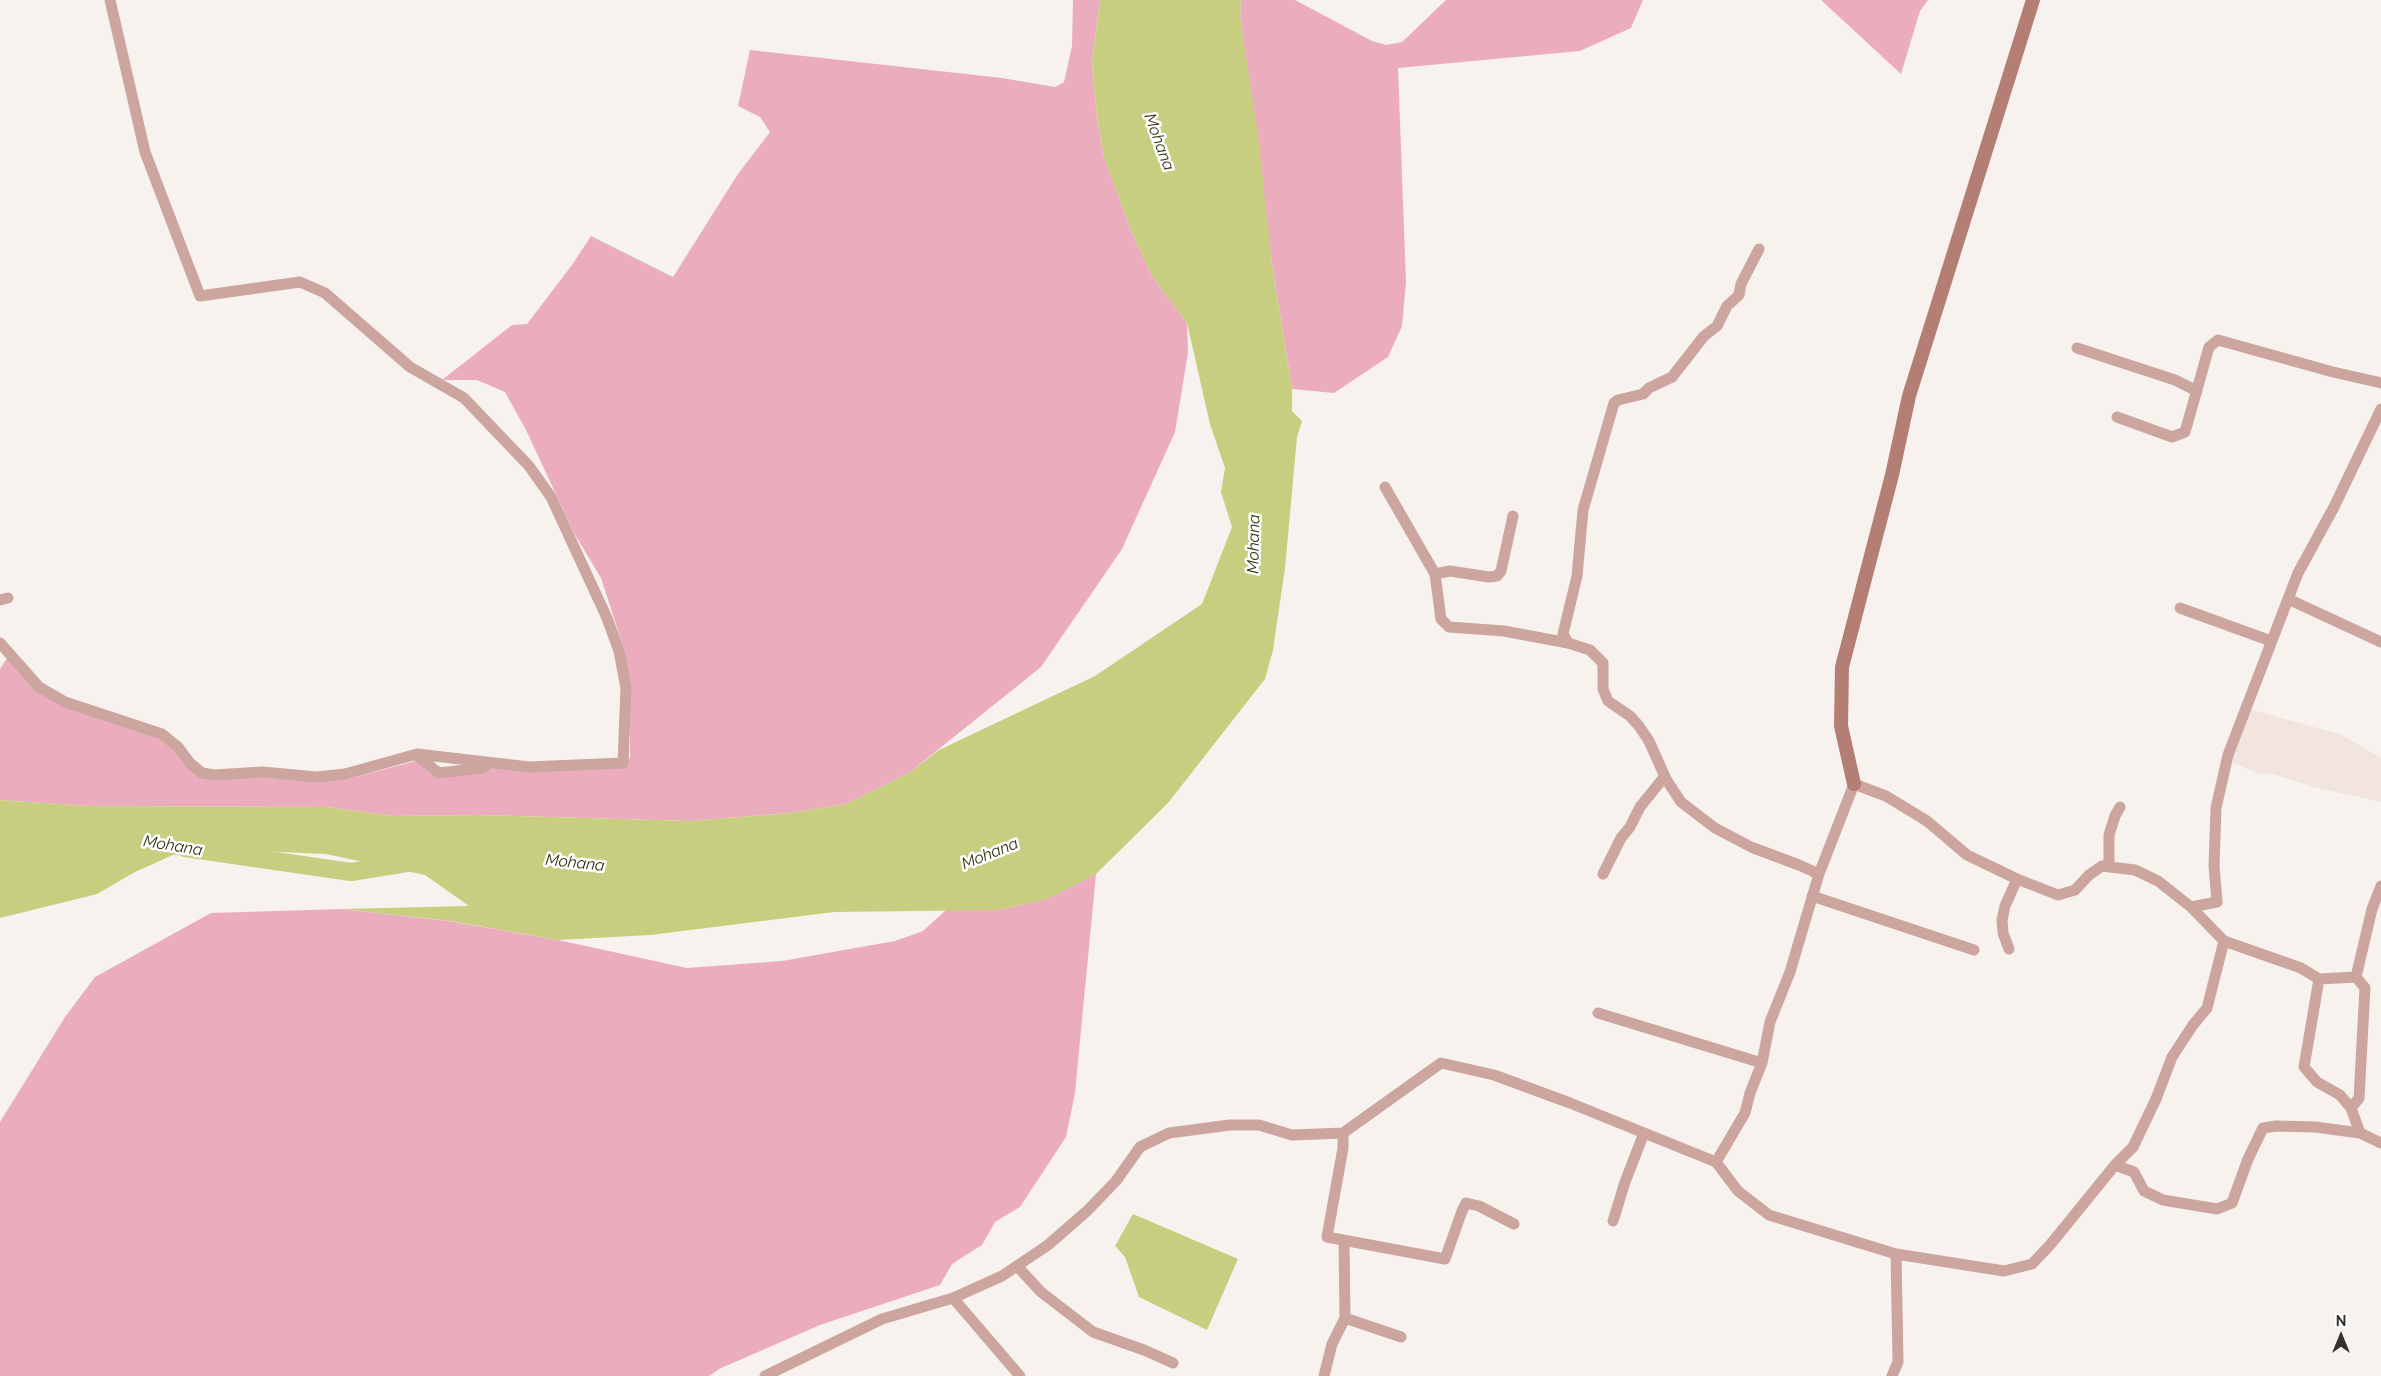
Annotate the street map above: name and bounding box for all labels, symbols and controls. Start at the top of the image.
water label: Mohana [1140,111,1178,173]
water label: Mohana [1244,514,1264,574]
water label: Mohana [142,832,204,860]
water label: Mohana [959,834,1021,874]
water label: Mohana [544,850,606,876]
north arrow [2316,1311,2366,1361]
text: N [2336,1313,2346,1329]

